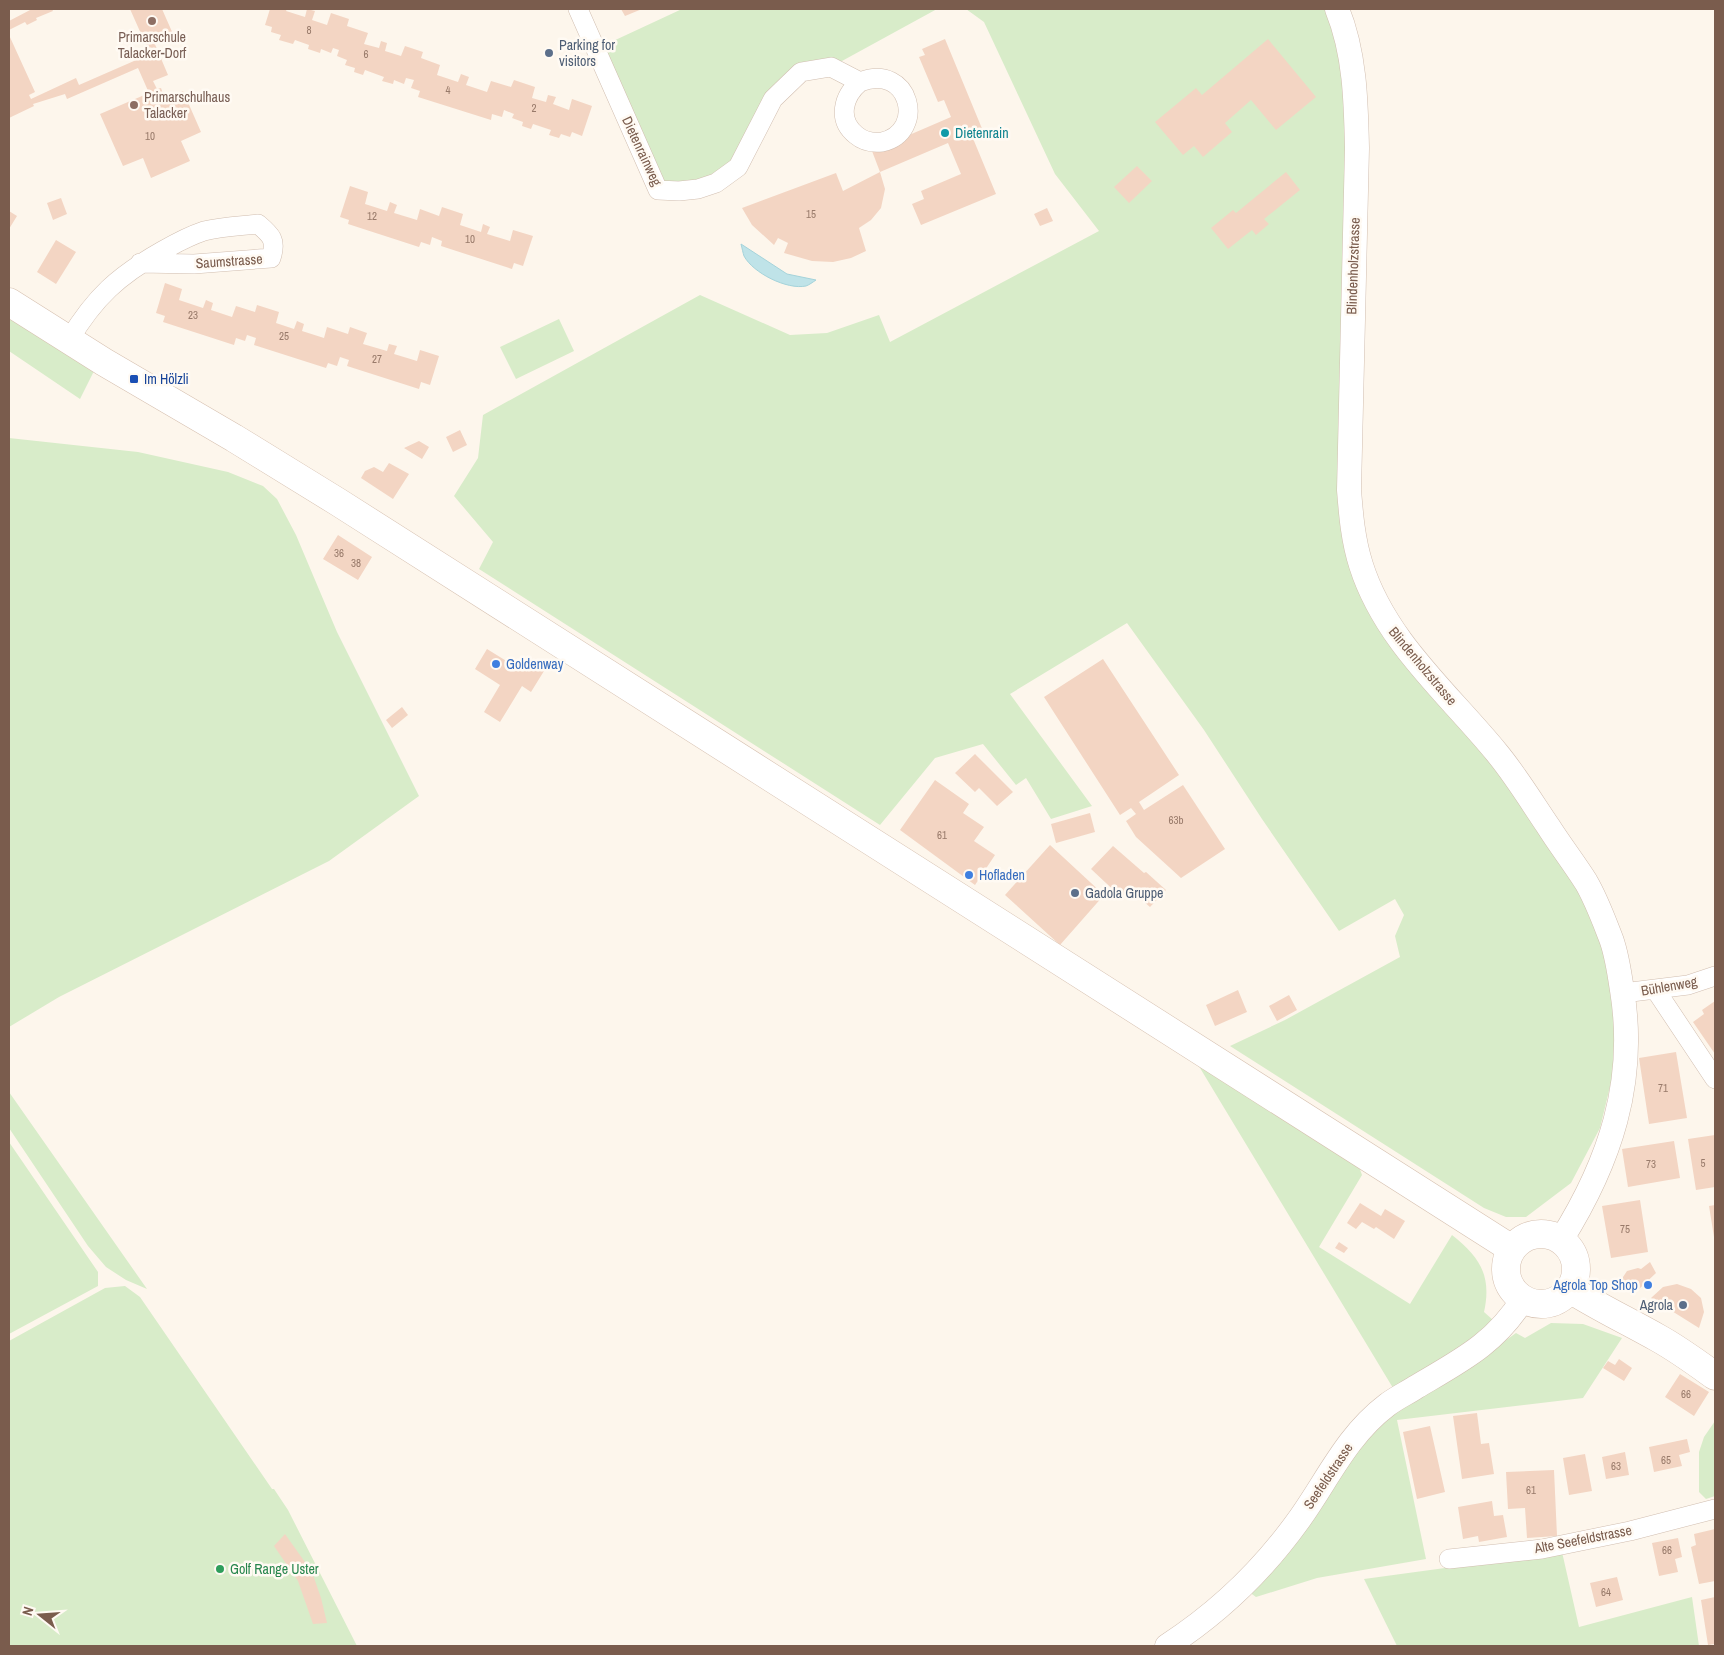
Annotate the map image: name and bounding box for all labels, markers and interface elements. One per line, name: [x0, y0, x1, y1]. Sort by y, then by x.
marker: Primarschule Talacker-Dorf: [146, 15, 158, 27]
house number: 8: [306, 23, 312, 37]
place label: Primarschule Talacker-Dorf: [118, 28, 187, 62]
place label: Parking for visitors: [559, 36, 615, 70]
house number: 6: [363, 47, 369, 61]
marker: Parking for visitors: [543, 47, 555, 59]
house number: 4: [445, 83, 451, 97]
place label: Primarschulhaus Talacker: [144, 88, 230, 122]
marker: Primarschulhaus Talacker: [128, 99, 140, 111]
house number: 2: [531, 101, 537, 115]
street label: Dietenrainweg: [618, 113, 666, 189]
place label: Dietenrain: [955, 124, 1009, 142]
marker: Dietenrain: [939, 127, 951, 139]
house number: 10: [145, 129, 155, 143]
house number: 15: [806, 207, 816, 221]
house number: 12: [367, 209, 377, 223]
street label: Blindenholzstrasse: [1342, 217, 1364, 315]
house number: 10: [465, 232, 475, 246]
street label: Saumstrasse: [195, 250, 263, 272]
house number: 23: [188, 308, 198, 322]
house number: 25: [279, 329, 289, 343]
house number: 27: [372, 352, 382, 366]
place label: Im Hölzli: [144, 370, 189, 388]
marker: Im Hölzli: [128, 373, 140, 385]
house number: 36: [334, 546, 344, 560]
house number: 38: [351, 556, 361, 570]
street label: Blindenholzstrasse: [1385, 623, 1461, 709]
place label: Goldenway: [506, 655, 564, 673]
marker: Goldenway: [490, 658, 502, 670]
house number: 63b: [1168, 813, 1184, 827]
house number: 61: [937, 828, 947, 842]
place label: Hofladen: [979, 866, 1025, 884]
marker: Hofladen: [963, 869, 975, 881]
place label: Gadola Gruppe: [1085, 884, 1164, 902]
marker: Gadola Gruppe: [1069, 887, 1081, 899]
street label: Bühlenweg: [1639, 972, 1699, 1000]
house number: 71: [1658, 1081, 1668, 1095]
house number: 5: [1700, 1156, 1706, 1170]
house number: 73: [1646, 1157, 1656, 1171]
house number: 75: [1620, 1222, 1630, 1236]
place label: Agrola Top Shop: [1552, 1276, 1638, 1294]
marker: Agrola Top Shop: [1642, 1279, 1654, 1291]
place label: Agrola: [1639, 1296, 1674, 1314]
marker: Agrola: [1677, 1299, 1689, 1311]
house number: 66: [1681, 1387, 1691, 1401]
street label: Seefeldstrasse: [1299, 1439, 1357, 1513]
house number: 65: [1661, 1453, 1671, 1467]
house number: 63: [1611, 1459, 1621, 1473]
house number: 61: [1526, 1483, 1536, 1497]
street label: Alte Seefeldstrasse: [1532, 1521, 1633, 1557]
house number: 66: [1662, 1543, 1672, 1557]
place label: Golf Range Uster: [230, 1560, 319, 1578]
marker: Golf Range Uster: [214, 1563, 226, 1575]
house number: 64: [1601, 1585, 1611, 1599]
north arrow: [15, 1590, 65, 1640]
text: N: [18, 1605, 37, 1618]

